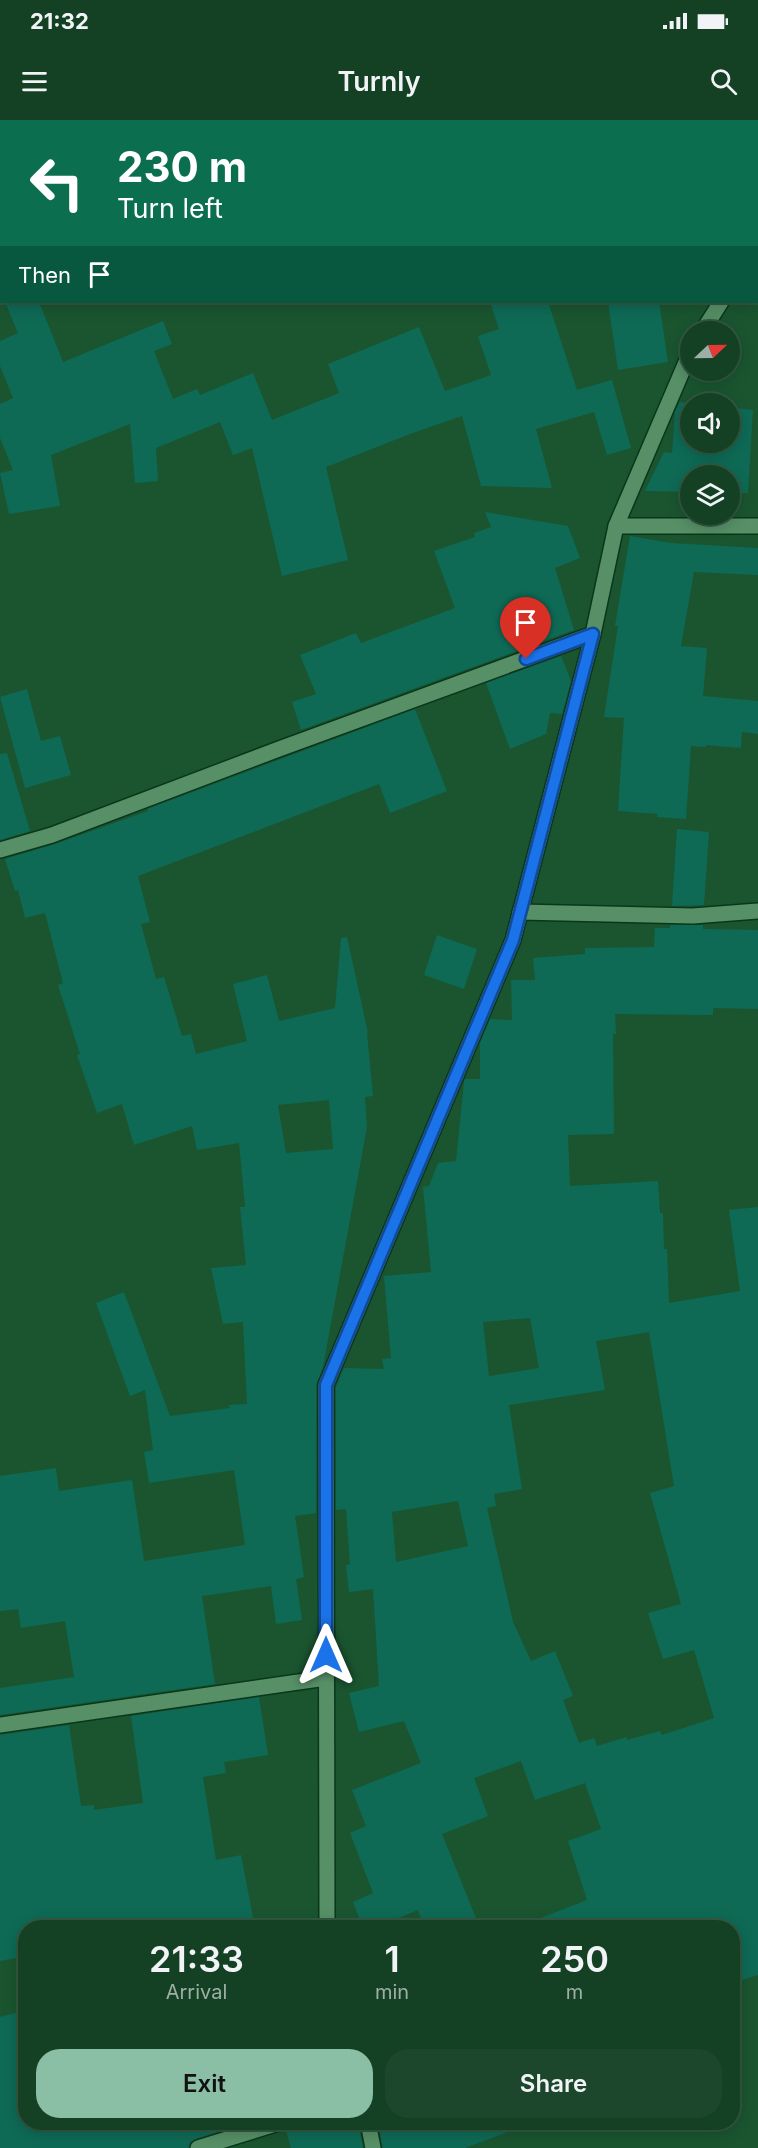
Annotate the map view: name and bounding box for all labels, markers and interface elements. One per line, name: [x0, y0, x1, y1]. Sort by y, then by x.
text: 21:32: [30, 8, 89, 34]
icon: menu: [18, 65, 51, 98]
text: Turnly: [337, 65, 421, 98]
icon: search: [707, 65, 740, 98]
text: 230 m: [117, 141, 247, 192]
icon: left: [18, 144, 96, 222]
text: Turn left: [117, 192, 223, 225]
icon: arrive: [83, 258, 116, 291]
text: Then: [18, 262, 71, 288]
north arrow: [680, 321, 740, 381]
map controls: [680, 321, 740, 525]
button: sound: [680, 393, 740, 453]
button: layers: [680, 465, 740, 525]
pin: [500, 597, 551, 659]
icon: arrive: [509, 606, 542, 639]
position arrow: [294, 1623, 358, 1687]
text: 21:33: [149, 1937, 244, 1981]
text: 1: [384, 1937, 400, 1981]
text: 250: [540, 1937, 609, 1981]
text: Arrival: [166, 1980, 227, 2004]
text: min: [375, 1980, 409, 2004]
text: m: [566, 1980, 583, 2004]
button: Exit: [36, 2049, 373, 2118]
button: Share: [385, 2049, 722, 2118]

